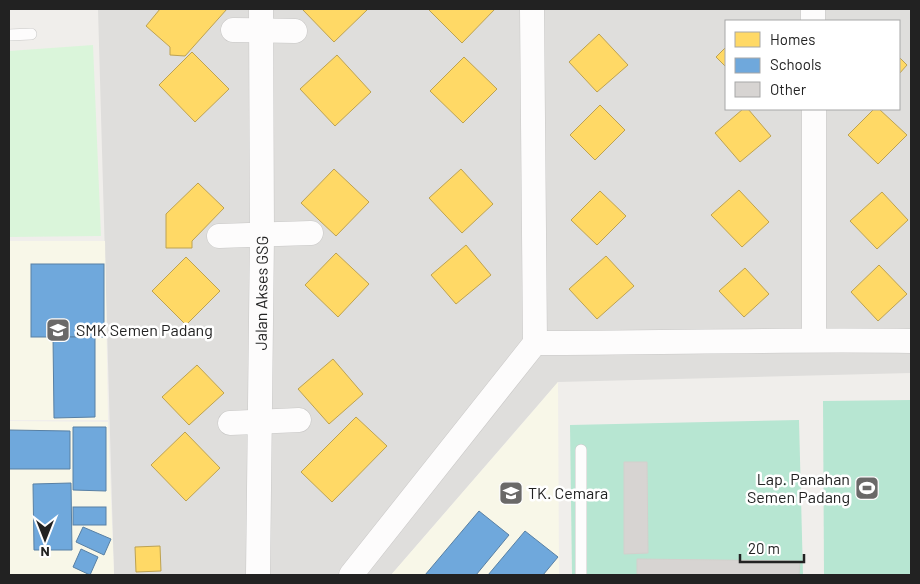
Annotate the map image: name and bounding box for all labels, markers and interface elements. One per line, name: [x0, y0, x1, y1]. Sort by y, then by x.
legend: [725, 20, 900, 110]
text: Homes: [770, 30, 815, 48]
text: Schools: [770, 55, 822, 73]
text: Other: [770, 80, 807, 98]
street label: Jalan Akses GSG: [251, 236, 271, 351]
school or university icon: SMK Semen Padang: [45, 317, 71, 343]
place label: SMK Semen Padang: [76, 320, 213, 339]
place label: Lap. Panahan Semen Padang: [747, 469, 850, 506]
sports icon: Lap. Panahan Semen Padang: [854, 475, 880, 501]
school or university icon: TK. Cemara: [498, 480, 524, 506]
place label: TK. Cemara: [528, 483, 608, 502]
north arrow: [20, 514, 70, 564]
scale bar: [740, 532, 804, 564]
text: 20 m: [748, 539, 780, 557]
text: N: [40, 544, 50, 561]

